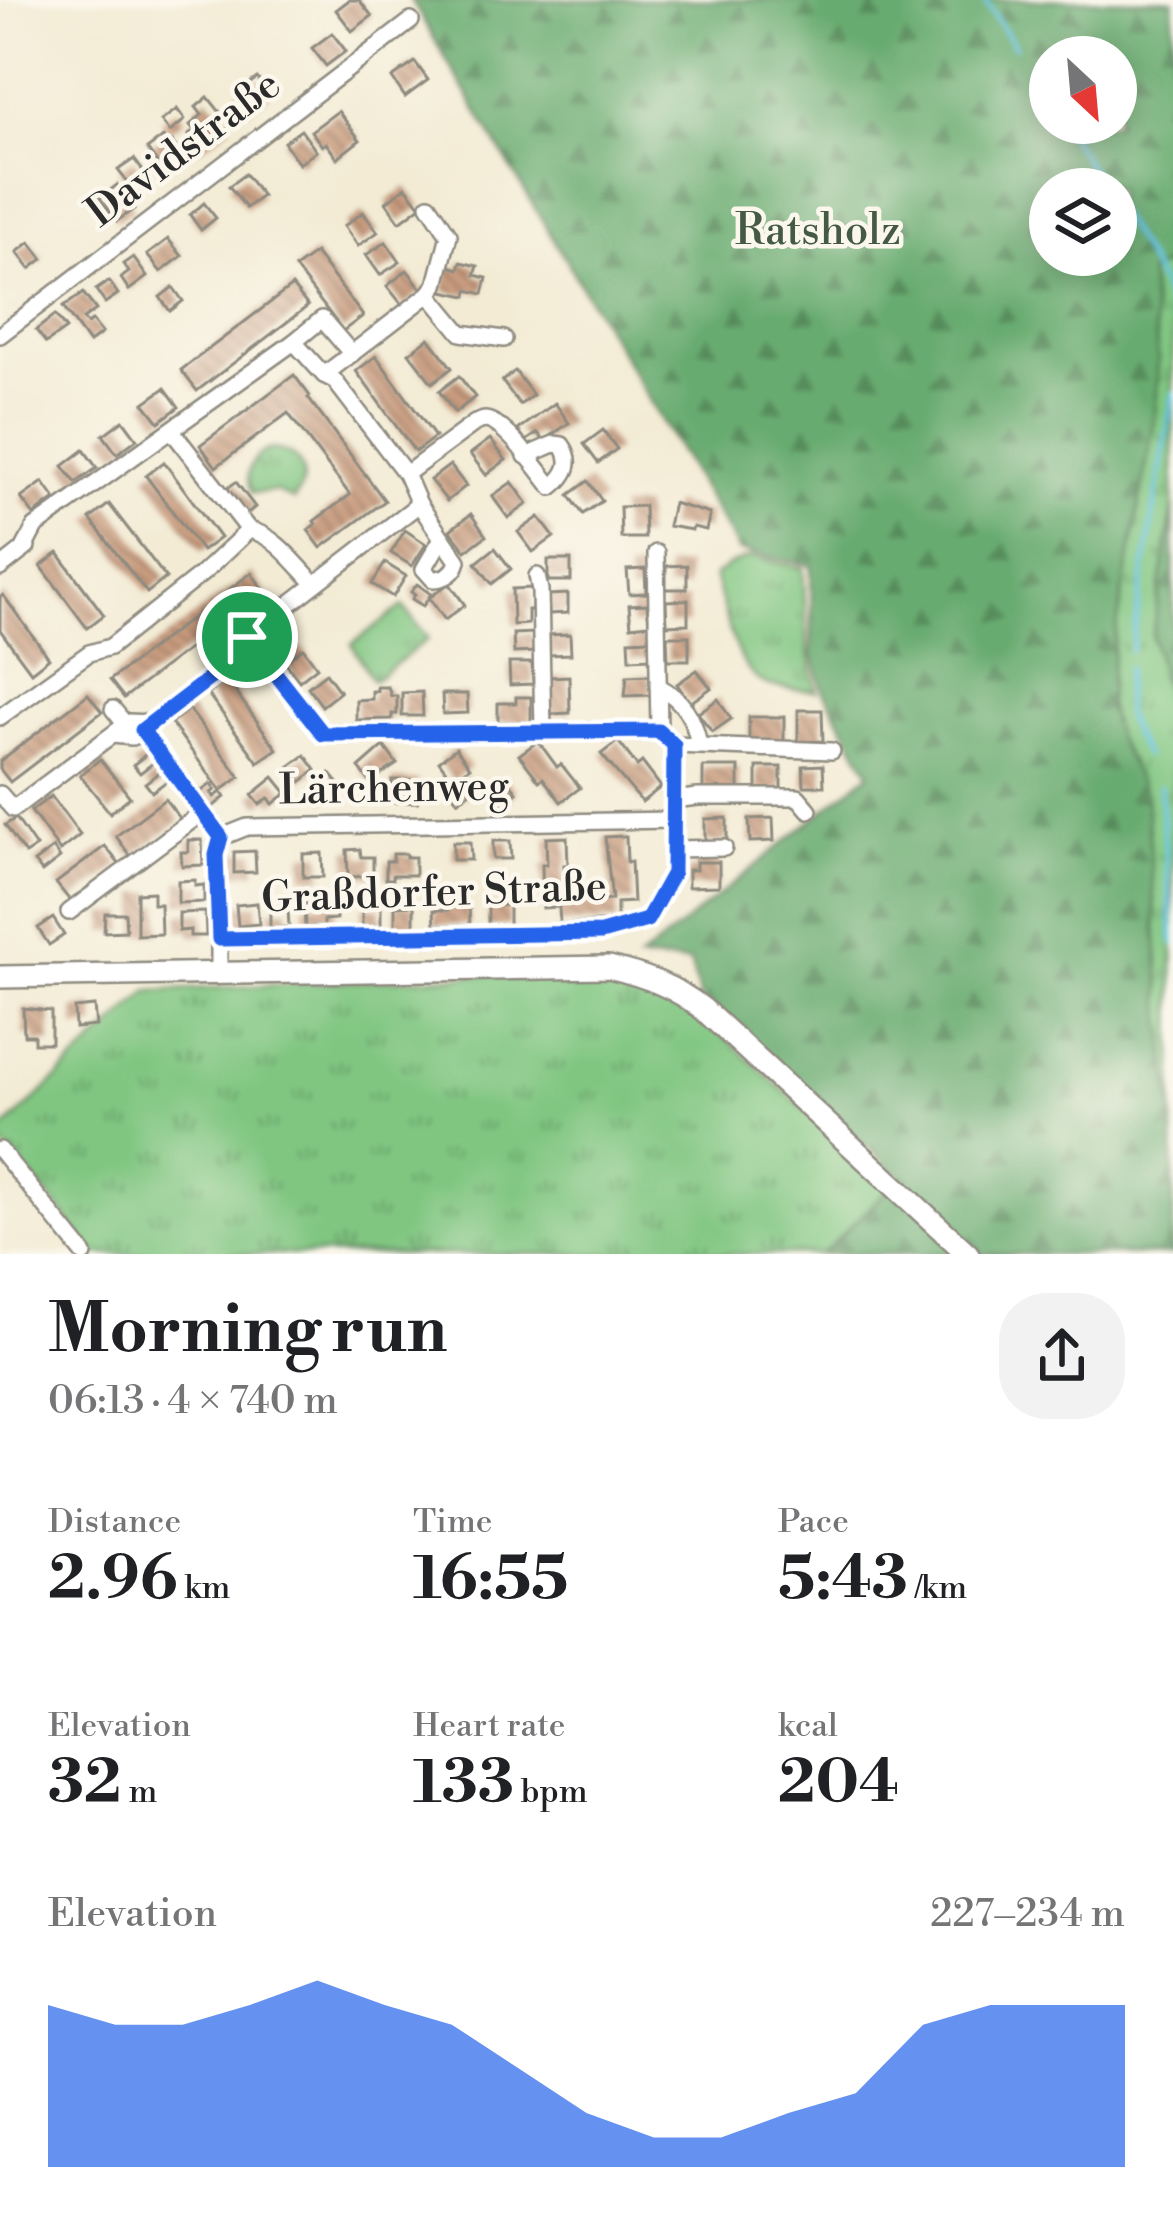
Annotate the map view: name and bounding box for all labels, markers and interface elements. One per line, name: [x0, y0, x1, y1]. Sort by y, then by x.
north arrow: [1029, 36, 1137, 144]
map controls: [1029, 36, 1137, 276]
street label: Davidstraße: [76, 59, 292, 239]
button: layers: [1029, 168, 1137, 276]
park label: Ratsholz: [735, 205, 901, 258]
pin: [196, 586, 298, 688]
icon: arrive: [214, 604, 280, 670]
street label: Lärchenweg: [278, 760, 510, 819]
street label: Graßdorfer Straße: [260, 860, 608, 926]
text: Morning run: [48, 1290, 447, 1373]
button: share: [999, 1293, 1125, 1419]
text: 06:13 · 4 × 740 m: [48, 1377, 338, 1426]
text: Distance: [48, 1502, 181, 1543]
text: Time: [413, 1502, 492, 1543]
text: Pace: [778, 1502, 849, 1543]
text: 2.96: [48, 1543, 178, 1618]
text: 16:55: [413, 1543, 568, 1618]
text: 5:43: [778, 1543, 908, 1618]
text: km: [178, 1568, 230, 1609]
text: /km: [908, 1568, 967, 1609]
text: Elevation: [48, 1706, 191, 1747]
text: Heart rate: [413, 1706, 565, 1747]
text: kcal: [778, 1706, 838, 1747]
text: 32: [48, 1747, 122, 1822]
text: 133: [413, 1747, 514, 1822]
text: 204: [778, 1747, 899, 1822]
text: m: [122, 1772, 157, 1813]
text: bpm: [514, 1772, 588, 1813]
text: Elevation: [48, 1890, 217, 1939]
text: 227–234 m: [930, 1890, 1125, 1939]

